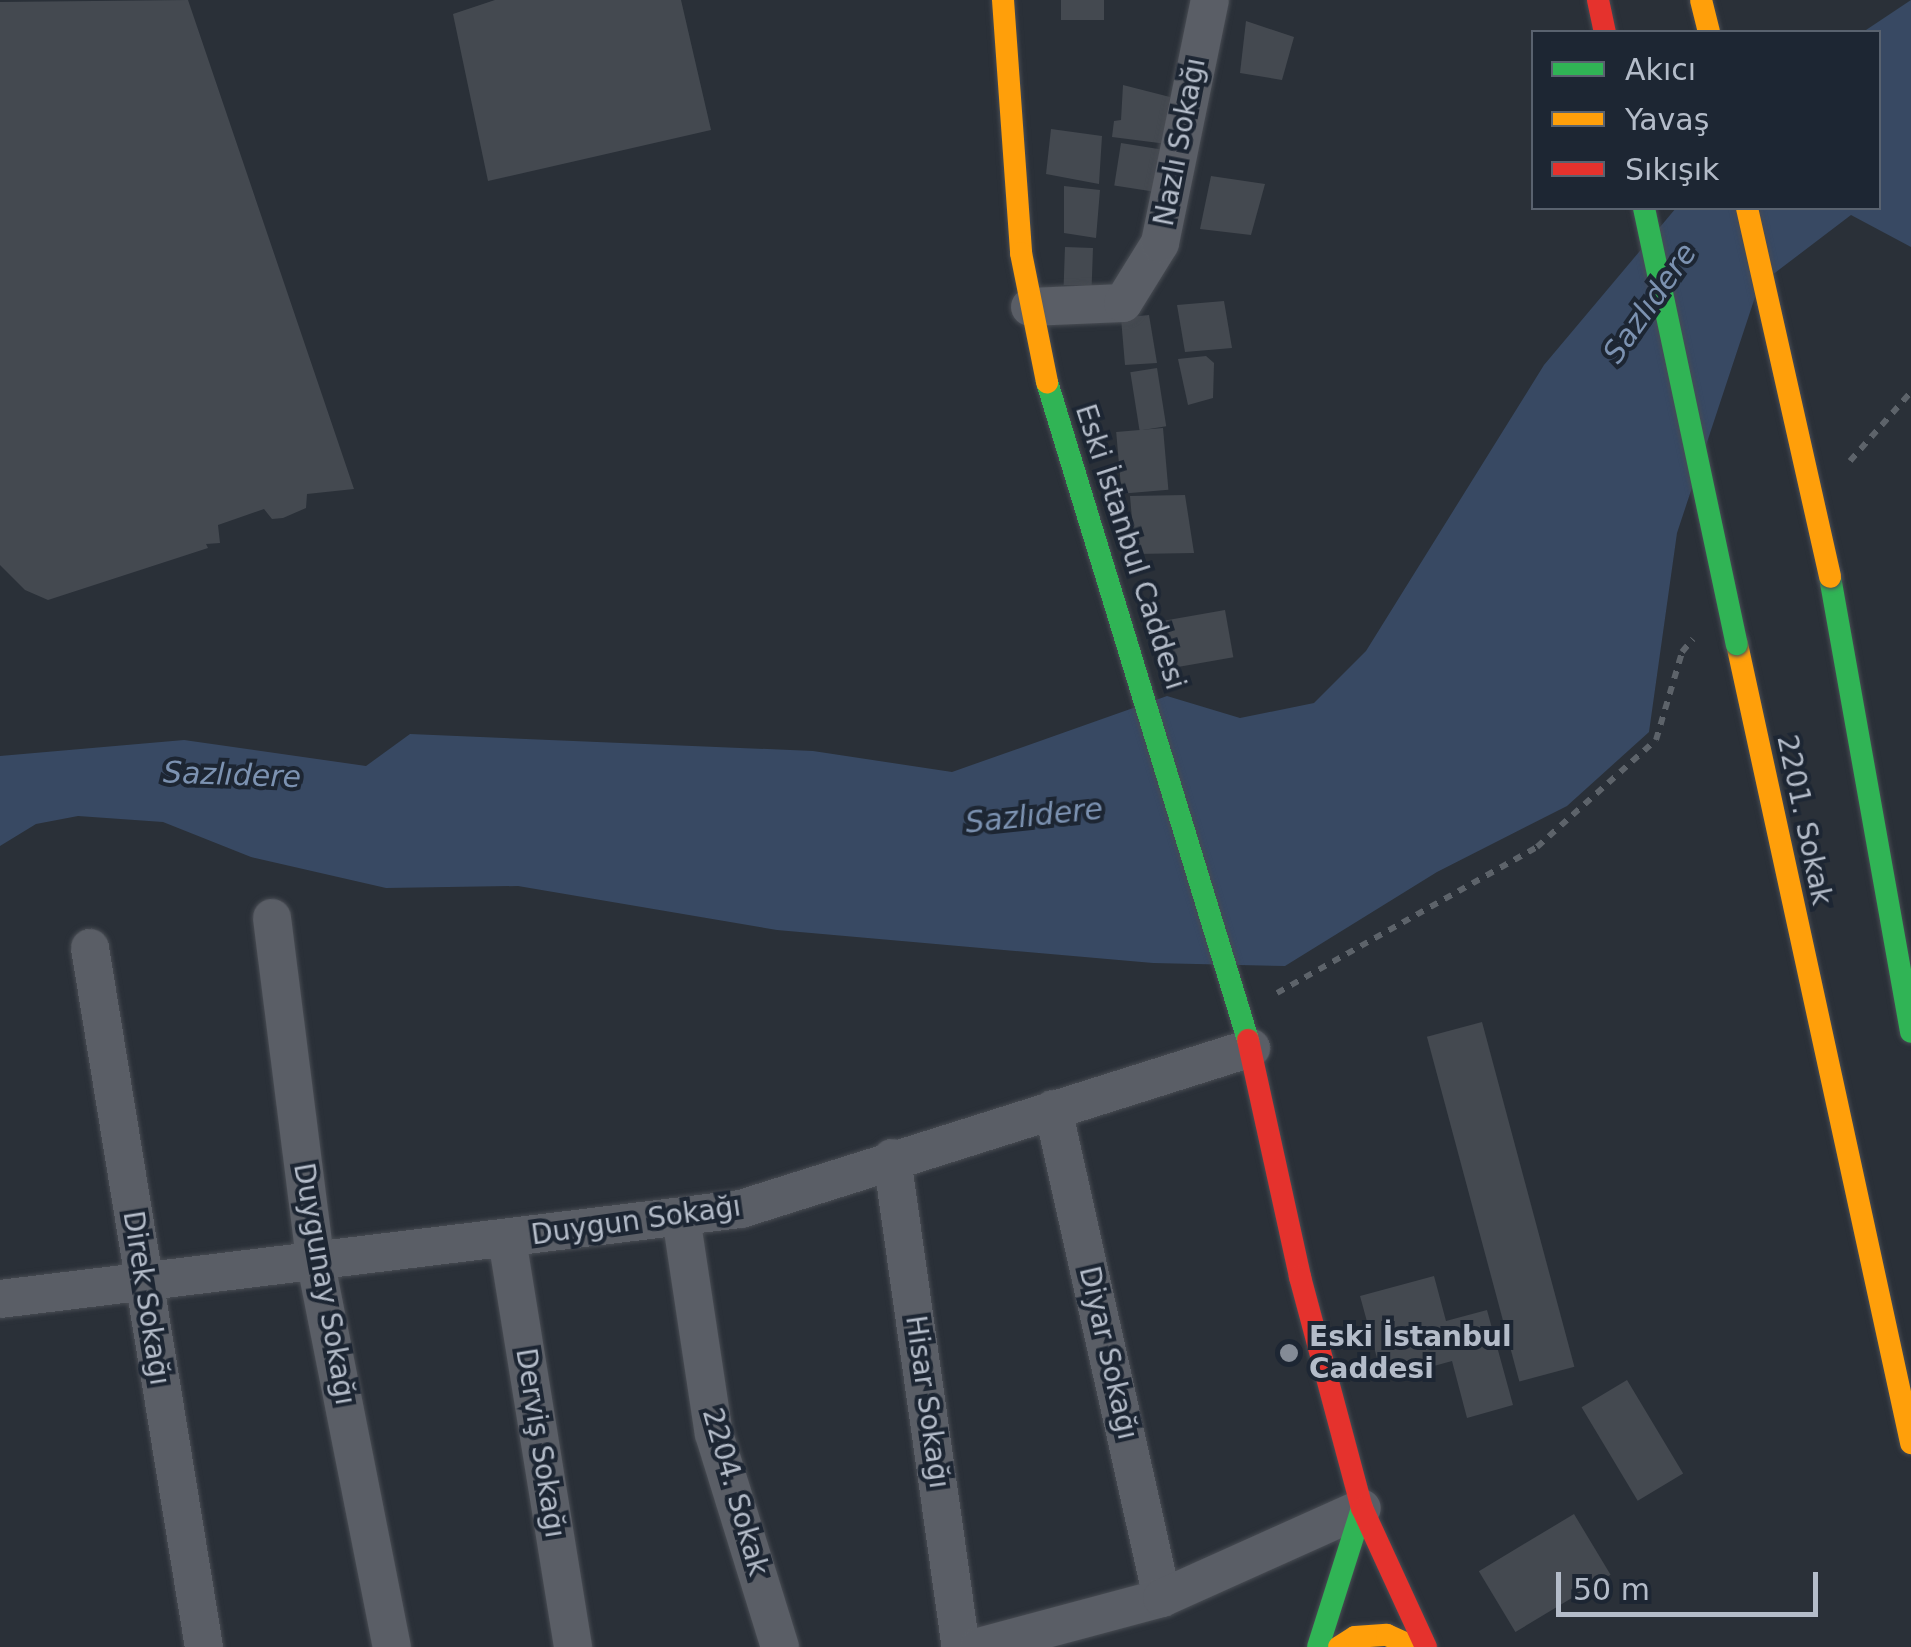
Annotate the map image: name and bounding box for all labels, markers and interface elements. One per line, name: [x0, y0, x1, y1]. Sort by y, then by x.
legend: [1531, 30, 1881, 210]
text: Akıcı: [1625, 52, 1696, 87]
street label: Nazlı Sokağı: [1147, 55, 1213, 229]
text: Yavaş: [1625, 102, 1709, 137]
text: Sıkışık: [1625, 152, 1719, 187]
water label: Sazlıdere: [1596, 236, 1704, 370]
street label: Eski İstanbul Caddesi: [1068, 400, 1192, 694]
street label: 2201. Sokak: [1770, 732, 1838, 908]
water label: Sazlıdere: [162, 755, 302, 795]
water label: Sazlıdere: [963, 791, 1105, 841]
street label: Duygunay Sokağı: [286, 1160, 362, 1408]
street label: Duygun Sokağı: [529, 1190, 743, 1252]
street label: Direk Sokağı: [116, 1208, 176, 1388]
street label: Diyar Sokağı: [1072, 1263, 1144, 1443]
street label: Hisar Sokağı: [898, 1313, 956, 1491]
place label: Eski İstanbul Caddesi: [1309, 1320, 1512, 1386]
marker: Eski İstanbul Caddesi: [1278, 1342, 1300, 1364]
street label: Derviş Sokağı: [508, 1346, 572, 1540]
street label: 2204. Sokak: [695, 1404, 775, 1580]
scale bar: [1561, 1552, 1824, 1614]
text: 50 m: [1573, 1572, 1650, 1607]

